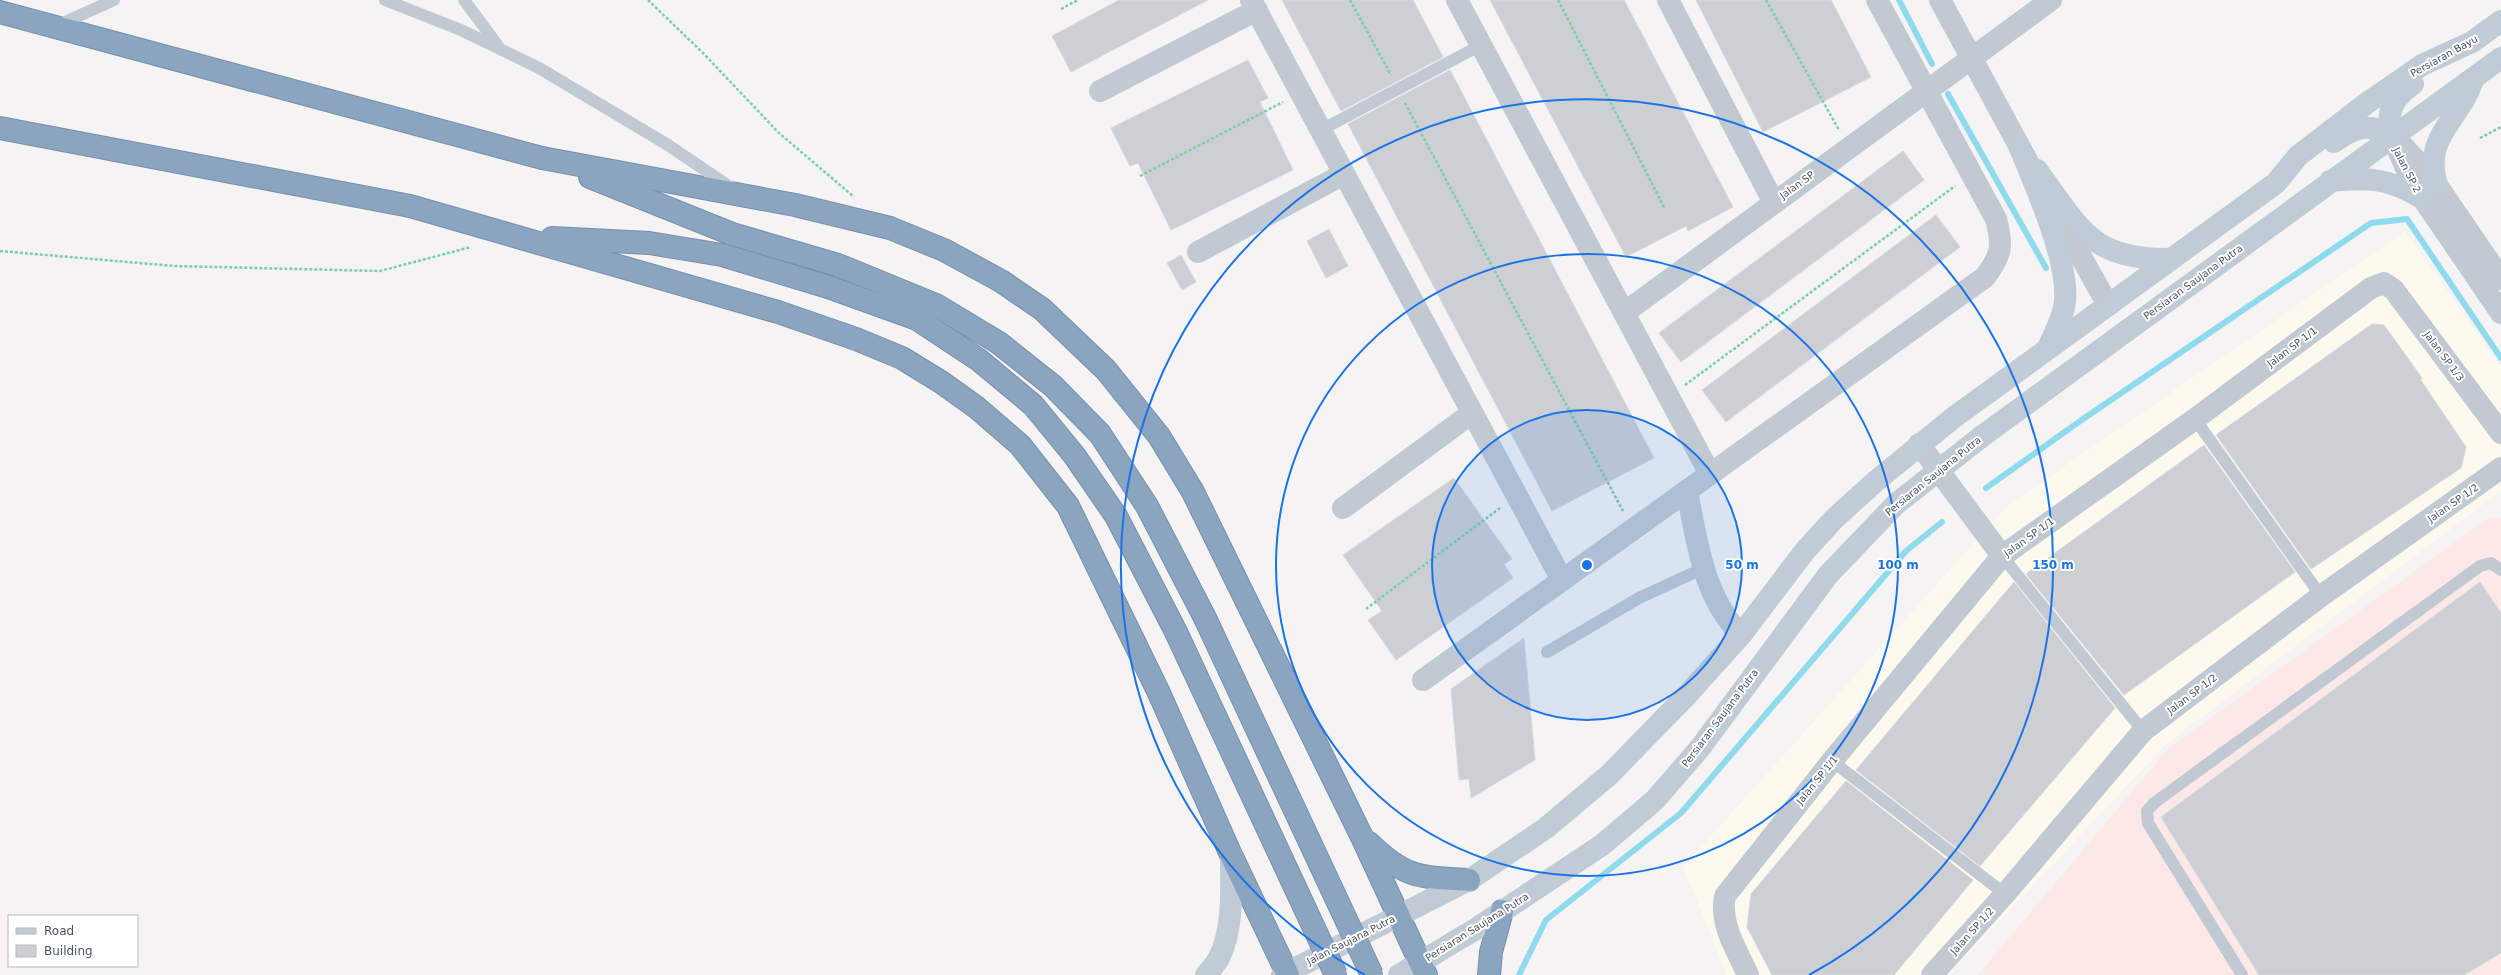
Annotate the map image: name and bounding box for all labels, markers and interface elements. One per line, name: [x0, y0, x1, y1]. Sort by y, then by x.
street label: Persiaran Bayu: [2409, 33, 2479, 79]
street label: Jalan SP 2: [2390, 145, 2423, 195]
street label: Jalan SP: [1777, 169, 1816, 202]
street label: Persiaran Saujana Putra: [2141, 242, 2245, 322]
street label: Jalan SP 1/1: [2264, 325, 2319, 370]
street label: Jalan SP 1/3: [2421, 328, 2466, 383]
street label: Persiaran Saujana Putra: [1883, 434, 1983, 518]
street label: Jalan SP 1/2: [2425, 482, 2480, 525]
street label: Jalan SP 1/1: [2001, 515, 2056, 559]
centre of rings: [1580, 558, 1594, 572]
text: 50 m: [1725, 558, 1759, 572]
text: 100 m: [1877, 558, 1919, 572]
text: 150 m: [2032, 558, 2074, 572]
street label: Persiaran Saujana Putra: [1680, 667, 1760, 769]
street label: Jalan SP 1/2: [2164, 672, 2219, 717]
street label: Jalan SP 1/1: [1793, 754, 1840, 807]
street label: Persiaran Saujana Putra: [1423, 891, 1531, 963]
street label: Jalan SP 1/2: [1947, 905, 1996, 957]
street label: Jalan Saujana Putra: [1304, 913, 1397, 967]
legend: [8, 915, 138, 967]
text: Road: [44, 924, 74, 938]
text: Building: [44, 944, 93, 958]

